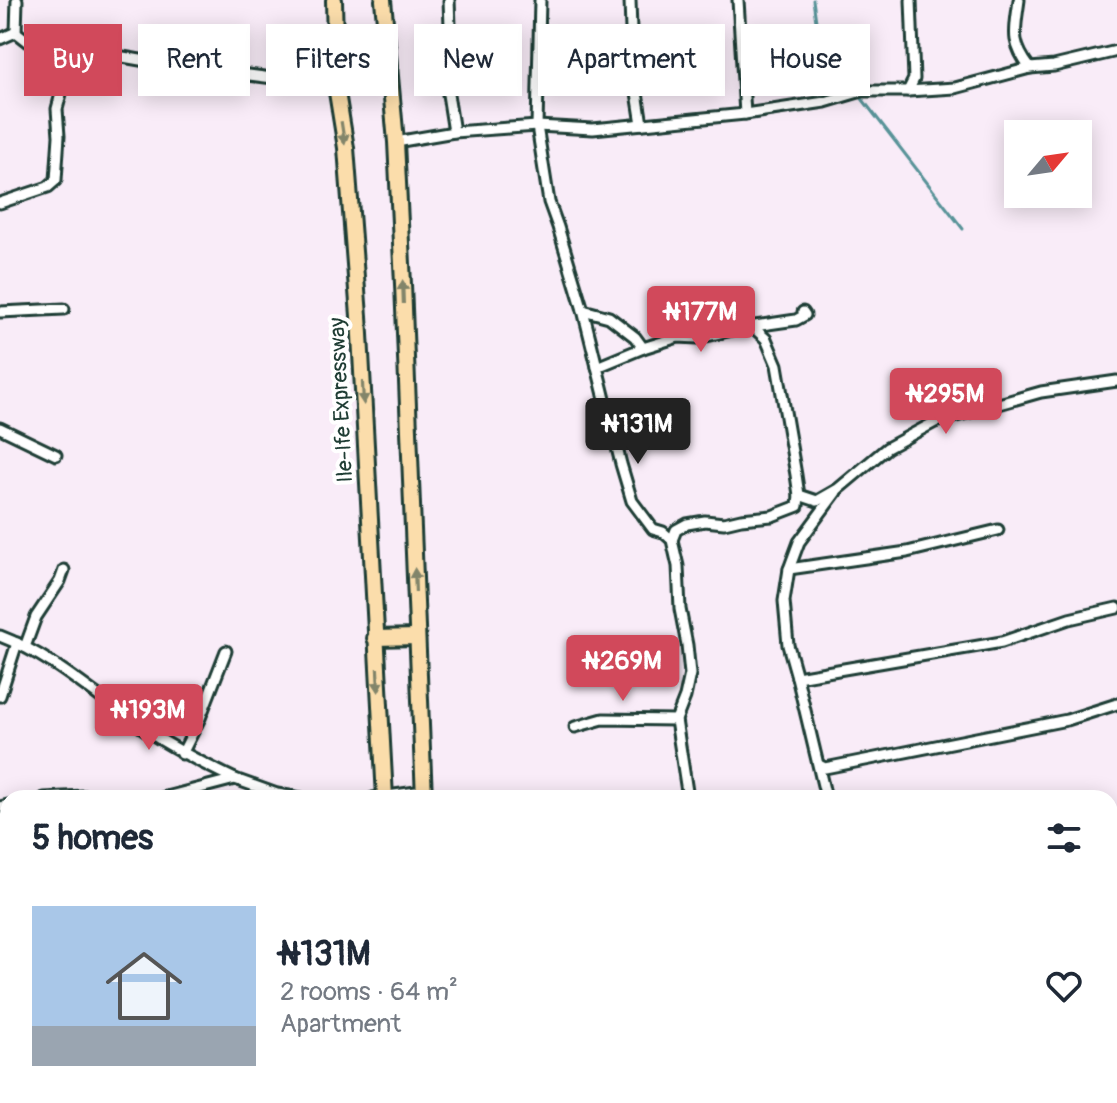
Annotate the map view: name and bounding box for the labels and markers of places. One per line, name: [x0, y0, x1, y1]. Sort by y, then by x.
pin: ₦177M: [645, 286, 757, 354]
pin: ₦295M: [890, 368, 1002, 436]
pin: ₦131M: [582, 398, 694, 466]
pin: ₦269M: [567, 635, 679, 703]
pin: ₦193M: [93, 684, 205, 752]

